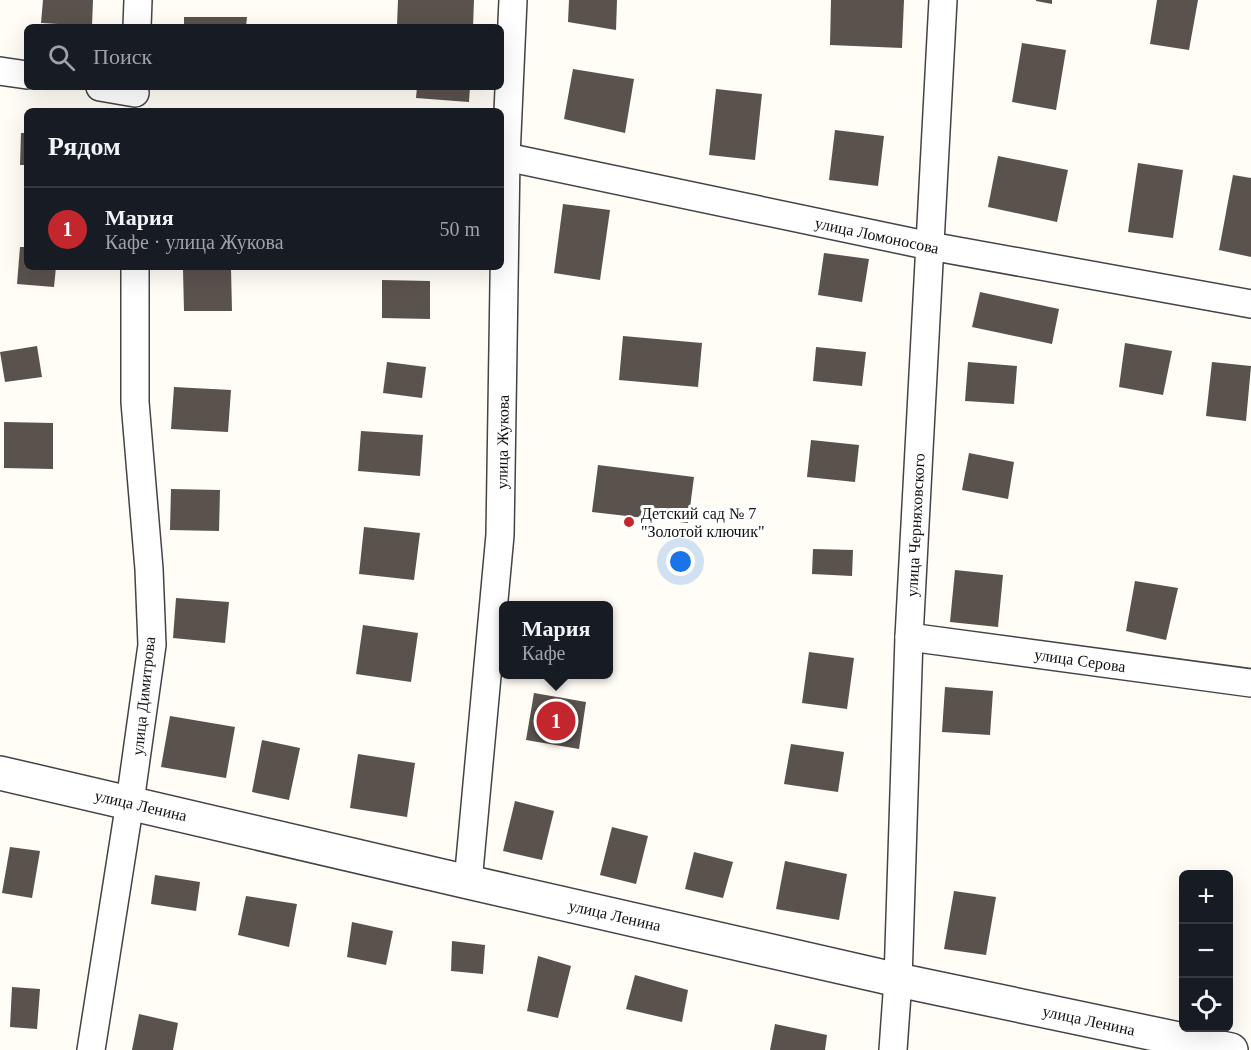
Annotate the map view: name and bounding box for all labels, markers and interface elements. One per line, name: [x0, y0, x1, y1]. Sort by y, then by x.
search box: [24, 24, 504, 90]
icon: search: [45, 41, 78, 74]
text: Поиск: [93, 44, 152, 69]
text: Рядом: [48, 132, 121, 161]
text: Мария: [105, 205, 174, 230]
street label: улица Ломоносова: [813, 214, 940, 258]
text: 1: [63, 218, 73, 240]
text: 50 m: [439, 218, 480, 240]
text: Кафе · улица Жукова: [105, 231, 284, 253]
street label: улица Жукова: [493, 395, 513, 489]
street label: улица Черняховского: [903, 453, 929, 597]
place label: Детский сад № 7 "Золотой ключик": [641, 505, 764, 540]
marker: Детский сад № 7 "Золотой ключик": [622, 515, 636, 529]
your location: [666, 547, 695, 576]
popup: [499, 601, 613, 679]
text: Мария: [522, 616, 590, 641]
street label: улица Димитрова: [129, 636, 159, 756]
text: Кафе: [522, 642, 566, 664]
street label: улица Серова: [1033, 646, 1127, 676]
pin: 1: [536, 698, 576, 744]
street label: улица Ленина: [93, 787, 189, 825]
map controls: [1179, 870, 1233, 1032]
button: +: [1179, 870, 1233, 924]
street label: улица Ленина: [567, 897, 663, 935]
button: −: [1179, 924, 1233, 978]
button: locate: [1179, 978, 1233, 1032]
street label: улица Ленина: [1041, 1002, 1137, 1040]

